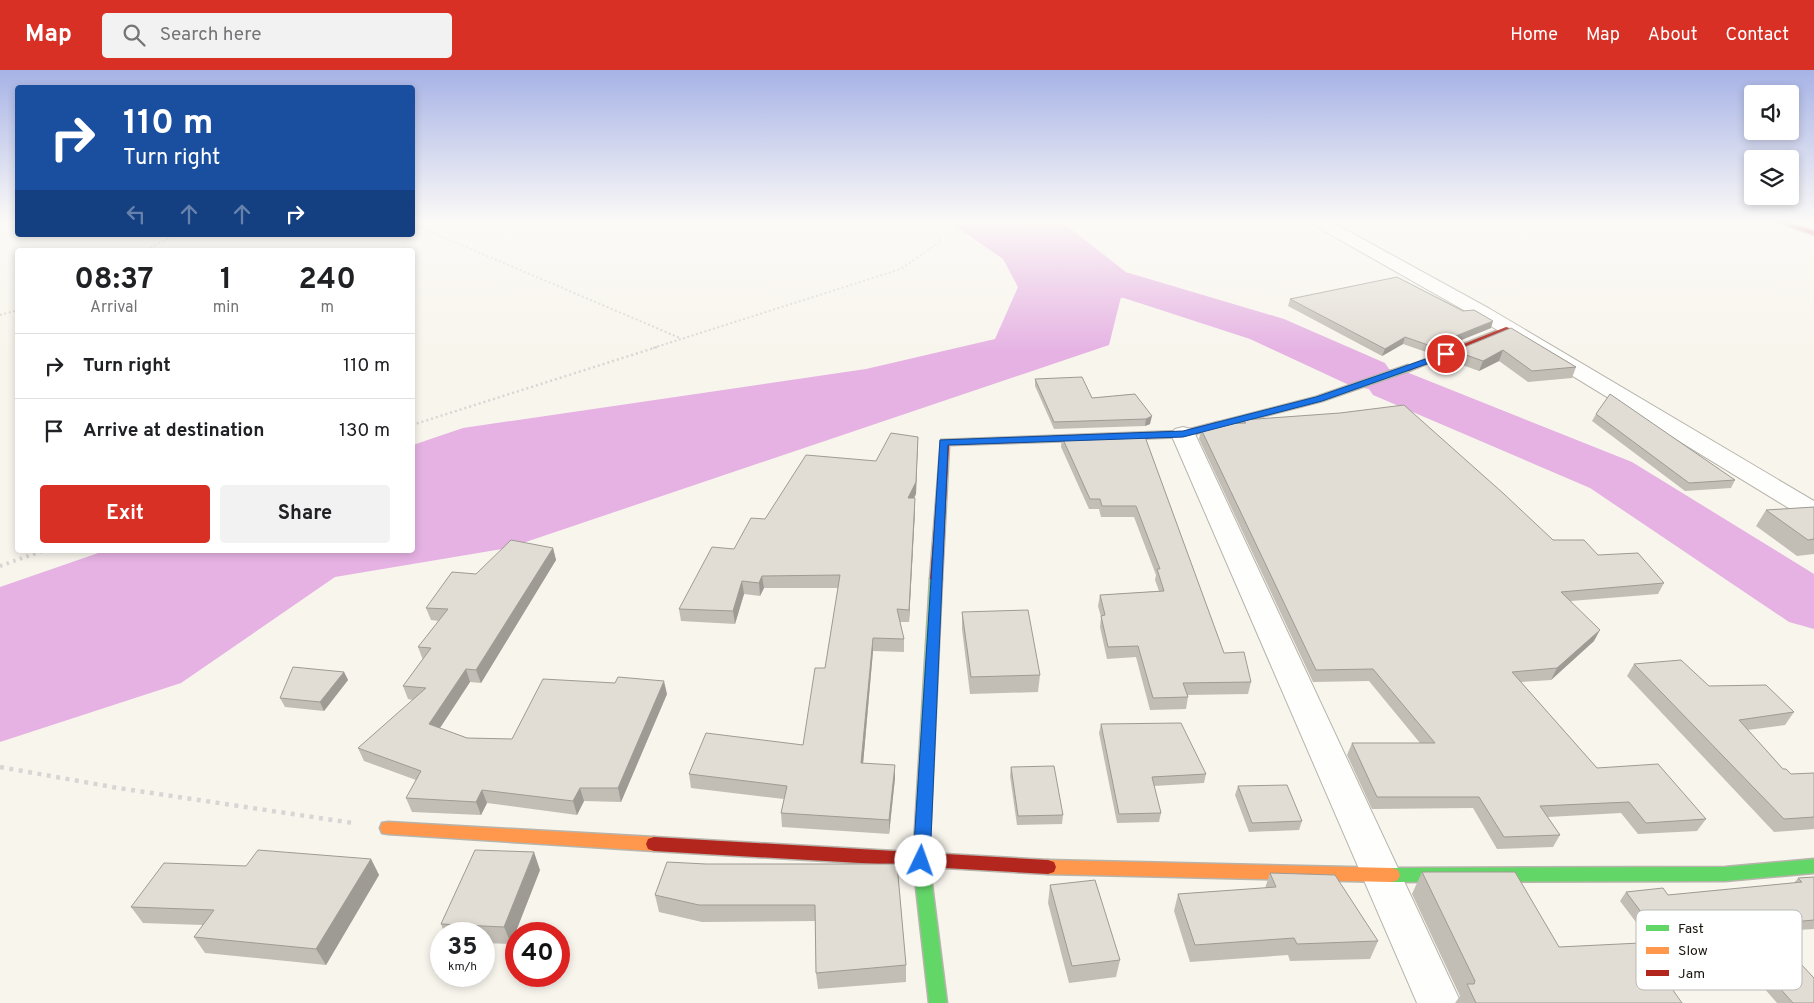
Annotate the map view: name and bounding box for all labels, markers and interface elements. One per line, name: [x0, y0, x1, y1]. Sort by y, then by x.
search box: [102, 13, 452, 58]
text: Map: [25, 20, 72, 50]
icon: search: [120, 21, 148, 49]
text: Search here: [160, 23, 261, 47]
text: Home: [1510, 24, 1558, 47]
text: Map: [1586, 24, 1620, 47]
text: About: [1648, 24, 1697, 47]
text: Contact: [1725, 24, 1789, 47]
map controls: [1744, 85, 1799, 205]
button: sound: [1744, 85, 1799, 140]
text: 110 m: [123, 102, 213, 146]
icon: right: [40, 105, 105, 170]
text: Turn right: [123, 145, 220, 172]
button: layers: [1744, 150, 1799, 205]
icon: left: [122, 200, 150, 228]
icon: ahead: [175, 200, 203, 228]
icon: ahead: [228, 200, 256, 228]
icon: right: [281, 200, 309, 228]
text: 08:37: [74, 262, 154, 299]
text: 1: [220, 262, 232, 299]
text: 240: [299, 262, 356, 299]
text: Arrival: [90, 298, 138, 318]
text: min: [213, 298, 239, 318]
text: m: [320, 298, 334, 318]
pin: [1425, 333, 1467, 375]
icon: arrive: [1432, 340, 1460, 368]
icon: right: [40, 352, 68, 380]
text: Turn right: [83, 354, 171, 378]
text: 110 m: [343, 354, 390, 378]
icon: arrive: [40, 417, 68, 445]
text: Arrive at destination: [83, 419, 264, 443]
text: 130 m: [339, 419, 390, 443]
button: Exit: [40, 485, 210, 543]
button: Share: [220, 485, 390, 543]
position arrow: [894, 834, 946, 886]
legend: [1636, 910, 1802, 990]
text: Fast: [1678, 921, 1704, 938]
speed limit sign: 40: [505, 922, 570, 987]
text: 35: [447, 932, 478, 964]
text: Slow: [1678, 943, 1708, 960]
text: km/h: [448, 959, 477, 975]
text: Jam: [1678, 966, 1705, 983]

